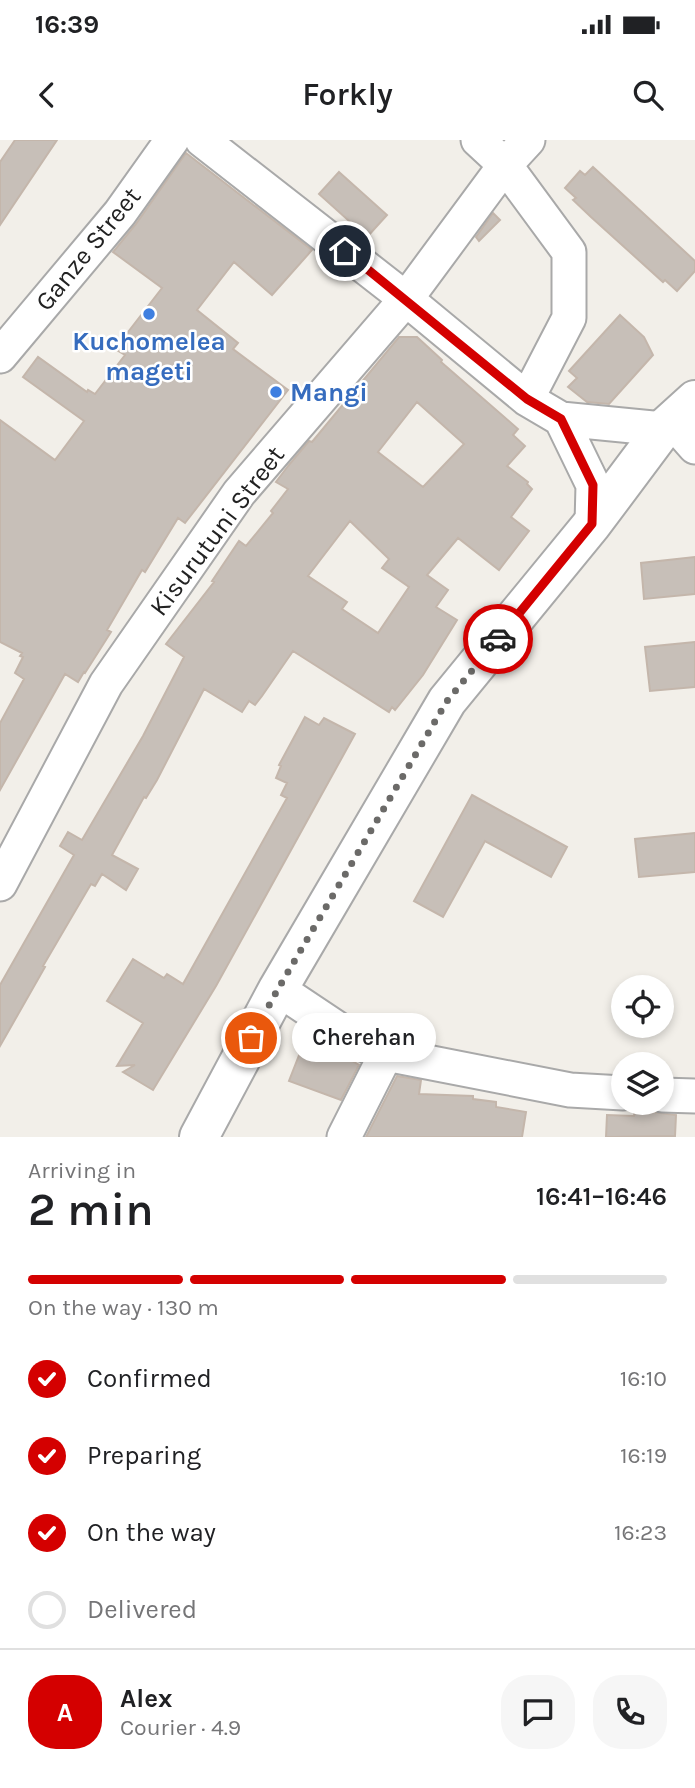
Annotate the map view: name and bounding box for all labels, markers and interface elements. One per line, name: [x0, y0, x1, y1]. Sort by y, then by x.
text: 16:39: [35, 9, 99, 40]
icon: back: [28, 76, 66, 114]
text: Forkly: [302, 76, 393, 113]
icon: search: [629, 76, 667, 114]
street label: Ganze Street: [29, 181, 147, 317]
pin: [315, 221, 375, 281]
icon: home: [326, 232, 364, 270]
marker: Kuchomelea mageti: [141, 306, 157, 322]
place label: Kuchomelea mageti: [72, 326, 226, 387]
place label: Mangi: [290, 377, 368, 408]
marker: Mangi: [268, 384, 284, 400]
street label: Kisurutuni Street: [143, 440, 291, 622]
courier: [463, 604, 533, 674]
icon: car: [479, 620, 517, 658]
map controls: [611, 975, 674, 1115]
button: locate: [611, 975, 674, 1038]
pin: [221, 1008, 281, 1068]
callout: Cherehan: [293, 1014, 436, 1062]
icon: bag: [232, 1019, 270, 1057]
text: Cherehan: [312, 1024, 416, 1051]
button: layers: [611, 1052, 674, 1115]
text: Arriving in: [28, 1157, 136, 1184]
text: 16:41–16:46: [536, 1181, 667, 1212]
text: 2 min: [28, 1183, 154, 1237]
text: On the way · 130 m: [28, 1294, 219, 1321]
icon: check: [28, 1360, 66, 1398]
text: Confirmed: [87, 1363, 212, 1394]
text: 16:10: [620, 1365, 667, 1392]
icon: check: [28, 1437, 66, 1475]
text: Preparing: [87, 1440, 201, 1471]
text: 16:19: [620, 1442, 667, 1469]
icon: check: [28, 1514, 66, 1552]
text: On the way: [87, 1517, 216, 1548]
text: 16:23: [614, 1519, 667, 1546]
text: Delivered: [87, 1594, 197, 1625]
button: chat: [501, 1675, 575, 1749]
button: phone: [593, 1675, 667, 1749]
text: Alex: [120, 1683, 172, 1714]
text: A: [57, 1697, 73, 1728]
text: Courier · 4.9: [120, 1714, 241, 1741]

